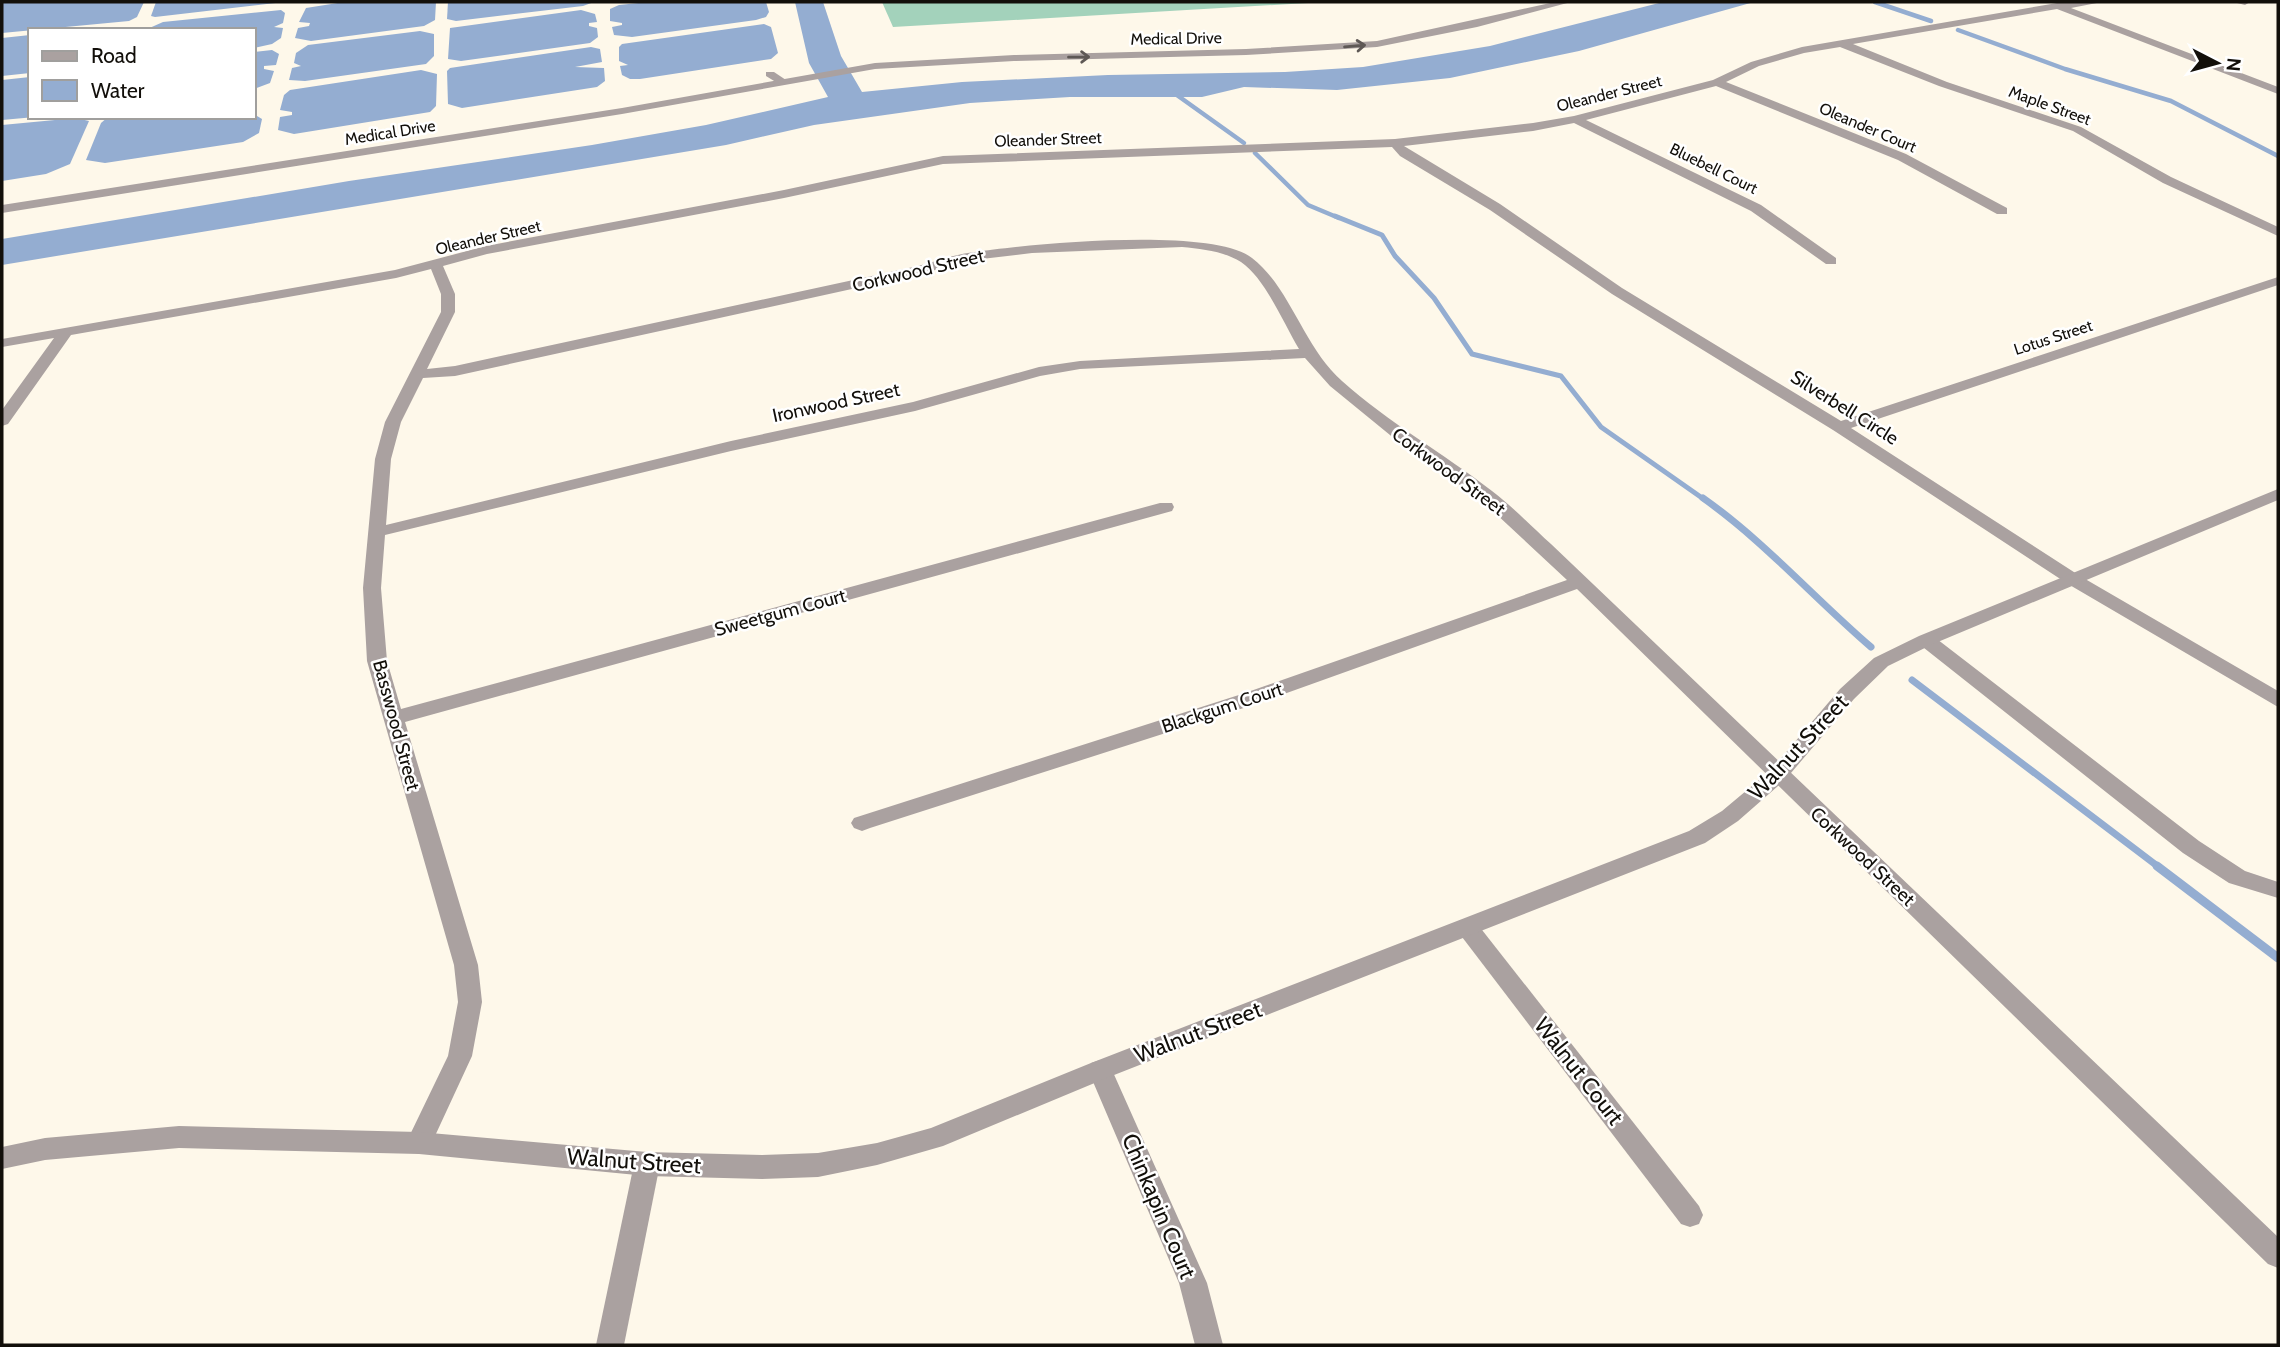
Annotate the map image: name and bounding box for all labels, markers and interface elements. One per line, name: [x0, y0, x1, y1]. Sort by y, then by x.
legend: [28, 28, 256, 119]
street label: Medical Drive: [1130, 28, 1222, 49]
north arrow: [2182, 28, 2252, 98]
one-way arrow: [1343, 39, 1366, 52]
text: Road: [91, 43, 137, 68]
one-way arrow: [1067, 50, 1090, 63]
text: N: [2221, 57, 2246, 73]
street label: Oleander Street: [1555, 71, 1664, 116]
text: Water: [91, 78, 145, 103]
street label: Maple Street: [2006, 82, 2094, 129]
street label: Oleander Court: [1816, 98, 1920, 157]
street label: Medical Drive: [343, 116, 437, 149]
street label: Oleander Street: [994, 128, 1103, 151]
street label: Bluebell Court: [1667, 139, 1761, 198]
street label: Oleander Street: [434, 216, 543, 259]
street label: Corkwood Street: [850, 244, 987, 297]
street label: Lotus Street: [2011, 316, 2095, 359]
street label: Silverbell Circle: [1787, 365, 1903, 450]
street label: Ironwood Street: [770, 378, 902, 427]
street label: Corkwood Street: [1387, 423, 1510, 521]
street label: Sweetgum Court: [712, 584, 849, 641]
street label: Basswood Street: [368, 657, 425, 794]
street label: Blackgum Court: [1159, 677, 1286, 738]
street label: Walnut Street: [1742, 688, 1854, 806]
street label: Corkwood Street: [1806, 802, 1920, 911]
street label: Walnut Street: [1130, 995, 1266, 1069]
street label: Walnut Court: [1528, 1012, 1630, 1131]
street label: Chinkapin Court: [1116, 1129, 1202, 1283]
street label: Walnut Street: [566, 1142, 702, 1180]

